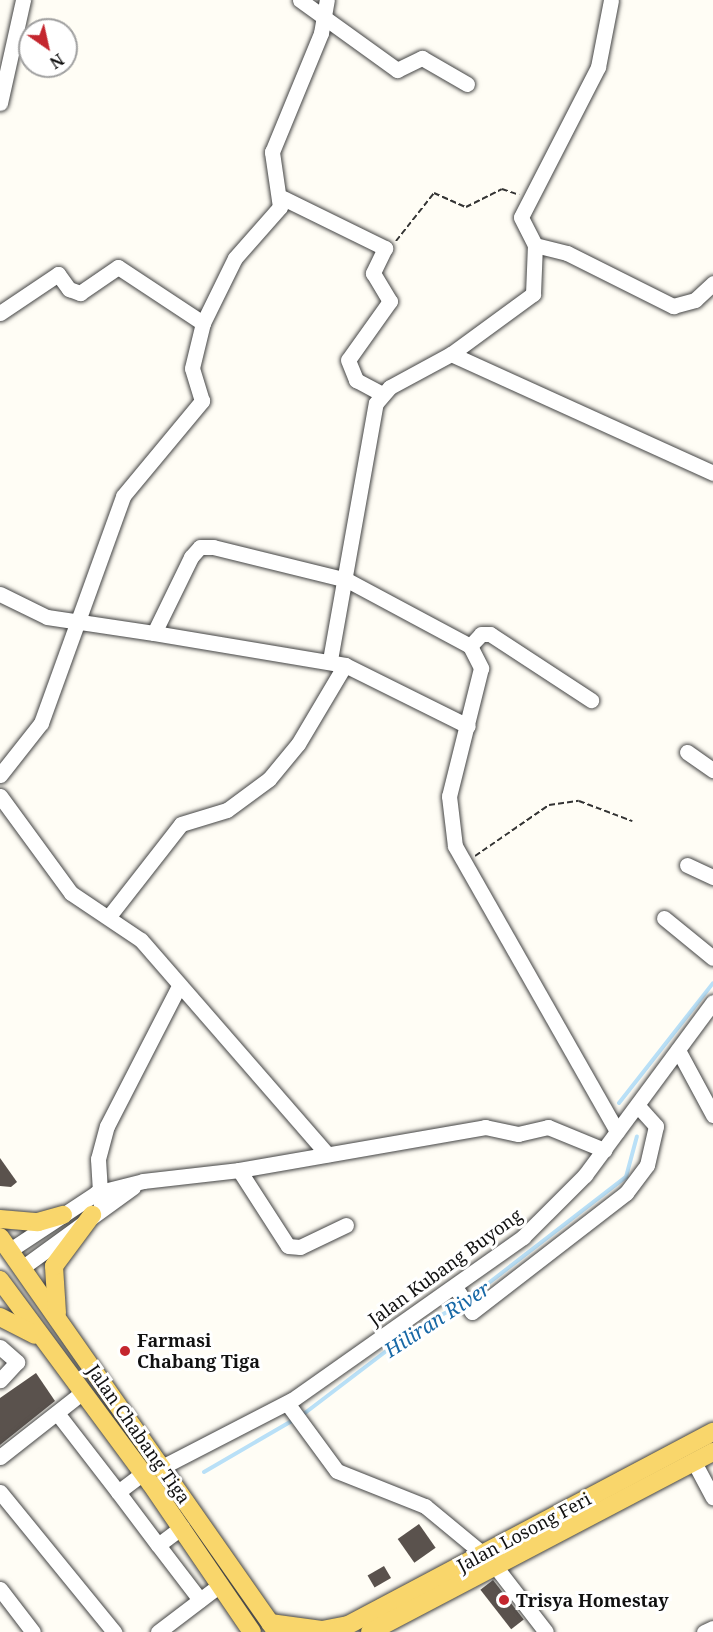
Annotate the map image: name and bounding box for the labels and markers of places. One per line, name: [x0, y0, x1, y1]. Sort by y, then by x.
place label: Farmasi Chabang Tiga: [137, 1330, 260, 1372]
marker: Farmasi Chabang Tiga: [118, 1344, 132, 1358]
place label: Trisya Homestay: [516, 1589, 669, 1611]
marker: Trisya Homestay: [497, 1593, 511, 1607]

